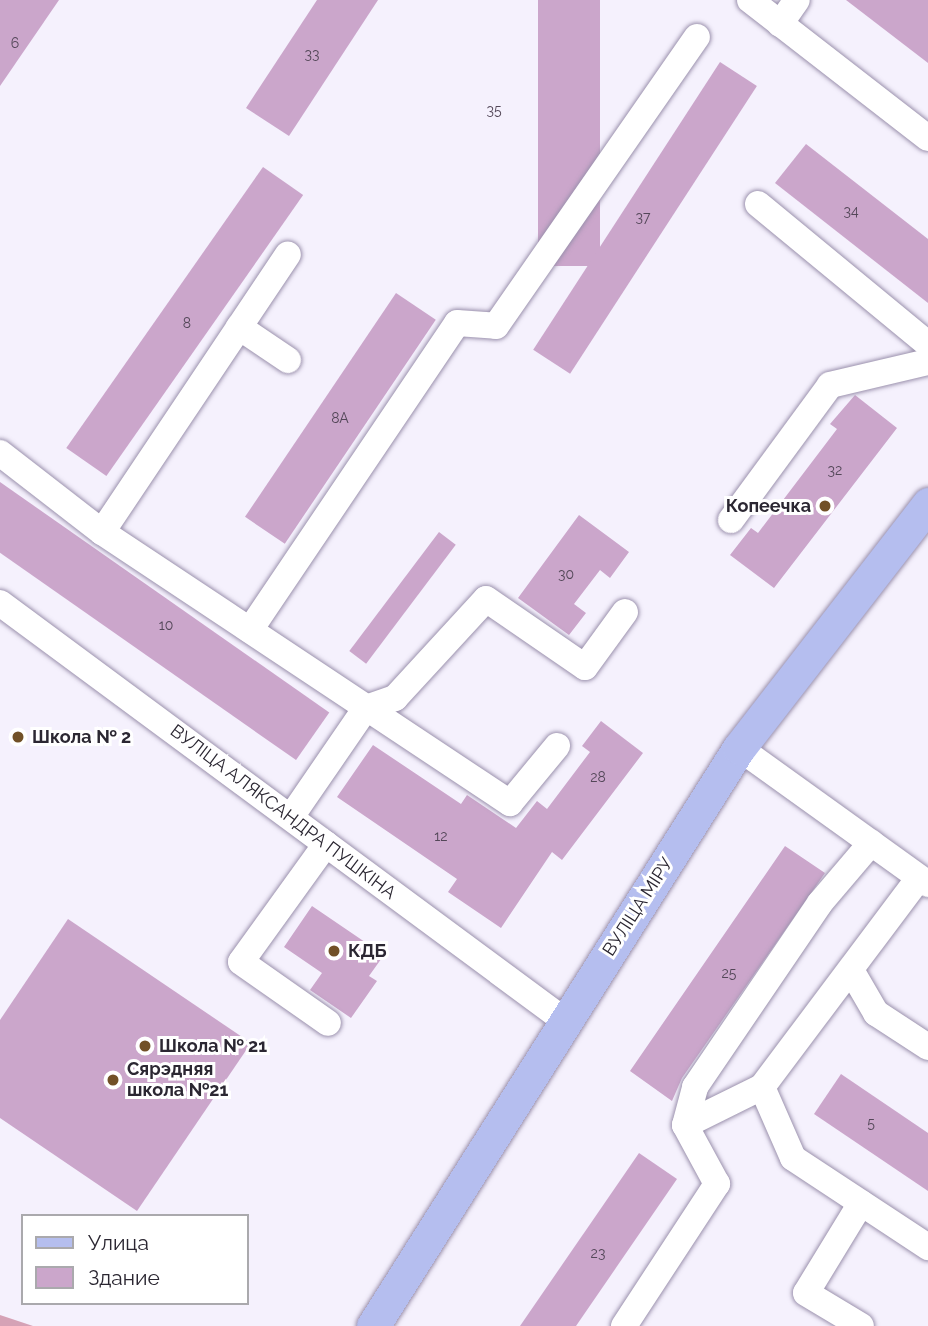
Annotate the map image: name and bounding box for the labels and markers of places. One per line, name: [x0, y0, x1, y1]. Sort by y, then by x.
place label: Копеечка: [726, 495, 811, 517]
marker: Копеечка: [817, 498, 833, 514]
place label: Школа № 2: [32, 726, 131, 748]
marker: Школа № 2: [10, 729, 26, 745]
place label: КДБ: [348, 940, 387, 962]
marker: КДБ: [326, 943, 342, 959]
place label: Школа № 21: [159, 1035, 267, 1057]
marker: Школа № 21: [137, 1038, 153, 1054]
place label: Сярэдняя школа №21: [127, 1059, 228, 1102]
marker: Сярэдняя школа №21: [105, 1072, 121, 1088]

